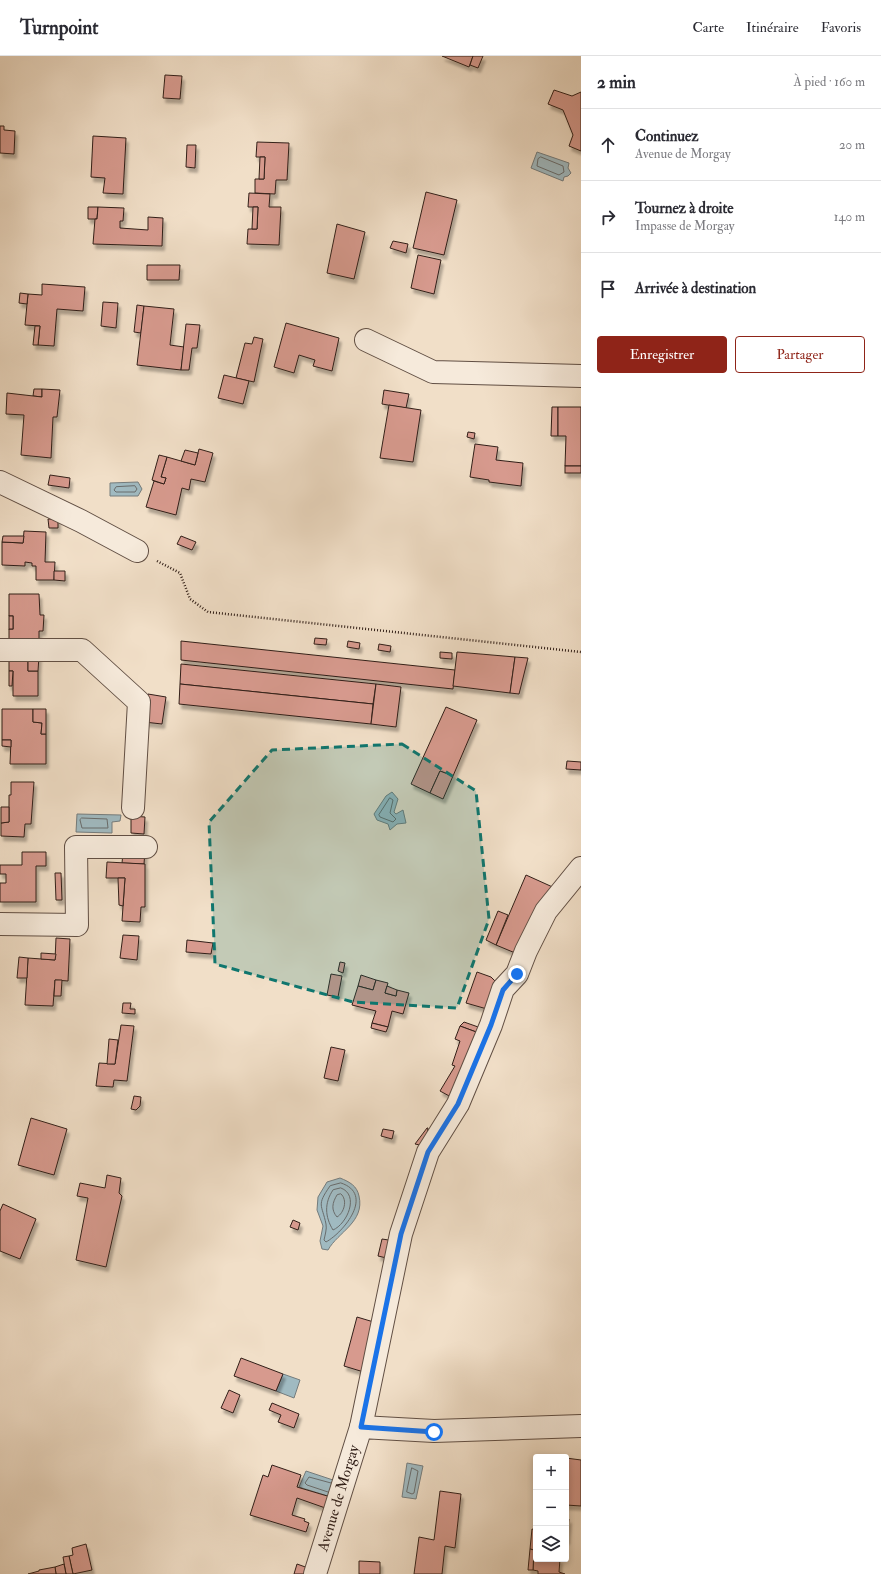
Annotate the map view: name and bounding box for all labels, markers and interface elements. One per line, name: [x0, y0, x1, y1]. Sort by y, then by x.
text: Turnpoint: [20, 16, 98, 40]
text: Carte: [693, 19, 724, 36]
text: Itinéraire: [746, 19, 799, 36]
text: Favoris: [821, 19, 861, 36]
text: 2 min: [597, 72, 636, 93]
text: À pied · 160 m: [794, 74, 865, 90]
text: Continuez: [635, 127, 699, 146]
icon: ahead: [597, 134, 619, 156]
text: 20 m: [839, 137, 865, 153]
text: Avenue de Morgay: [635, 146, 731, 162]
text: Tournez à droite: [635, 199, 734, 218]
icon: right: [597, 206, 619, 228]
text: 140 m: [834, 209, 865, 225]
text: Impasse de Morgay: [635, 218, 735, 234]
icon: arrive: [597, 278, 619, 300]
text: Arrivée à destination: [635, 279, 756, 298]
button: Enregistrer: [597, 336, 727, 373]
button: Partager: [735, 336, 865, 373]
route end: [508, 965, 526, 983]
route start: [425, 1423, 443, 1441]
street label: Avenue de Morgay: [313, 1442, 364, 1555]
map controls: [533, 1454, 569, 1562]
button: +: [533, 1454, 569, 1490]
button: −: [533, 1490, 569, 1526]
button: layers: [533, 1526, 569, 1562]

